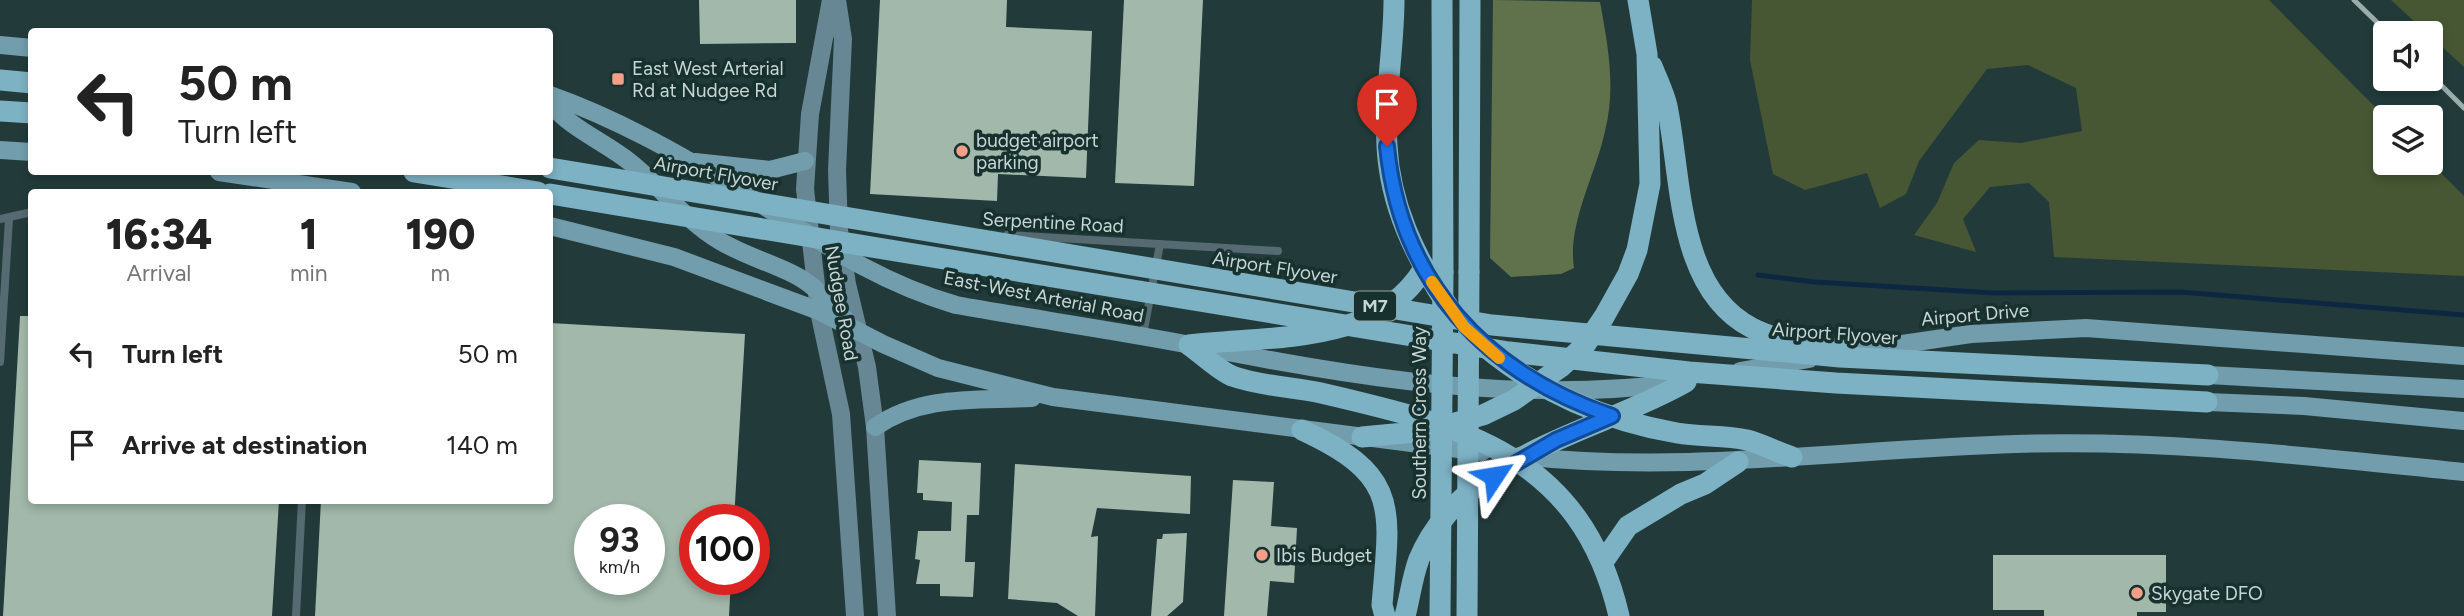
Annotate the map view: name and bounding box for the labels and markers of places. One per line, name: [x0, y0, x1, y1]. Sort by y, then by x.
place label: East West Arterial Rd at Nudgee Rd: [632, 57, 784, 102]
marker: East West Arterial Rd at Nudgee Rd: [610, 71, 626, 87]
pin: [1357, 74, 1417, 146]
place label: budget airport parking: [976, 129, 1099, 174]
marker: budget airport parking: [954, 143, 970, 159]
place label: Ibis Budget: [1276, 544, 1372, 567]
marker: Ibis Budget: [1254, 547, 1270, 563]
place label: Skygate DFO: [2151, 582, 2263, 605]
marker: Skygate DFO: [2129, 585, 2145, 601]

